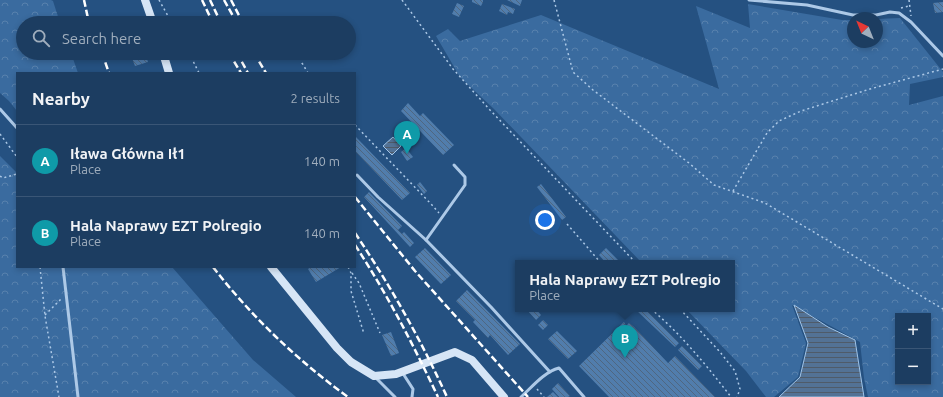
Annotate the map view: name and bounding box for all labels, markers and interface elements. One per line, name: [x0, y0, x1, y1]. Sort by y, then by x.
north arrow: [847, 12, 883, 48]
search box: [16, 16, 356, 60]
icon: search: [30, 27, 52, 49]
text: Search here: [62, 30, 141, 47]
text: Nearby: [32, 89, 90, 108]
text: 2 results: [290, 91, 340, 105]
pin: A: [394, 121, 420, 154]
text: Iława Główna Ił1: [70, 145, 186, 162]
text: A: [40, 154, 50, 168]
text: 140 m: [304, 154, 340, 168]
text: Place: [70, 162, 101, 176]
your location: [535, 210, 555, 230]
text: Hala Naprawy EZT Polregio: [70, 217, 262, 234]
text: B: [41, 226, 49, 240]
text: 140 m: [304, 226, 340, 240]
text: Place: [70, 234, 101, 248]
popup: [515, 260, 735, 312]
text: Hala Naprawy EZT Polregio: [529, 271, 721, 288]
text: Place: [529, 288, 560, 302]
map controls: [895, 313, 931, 385]
button: +: [895, 313, 931, 349]
pin: B: [612, 325, 638, 358]
button: −: [895, 349, 931, 385]

